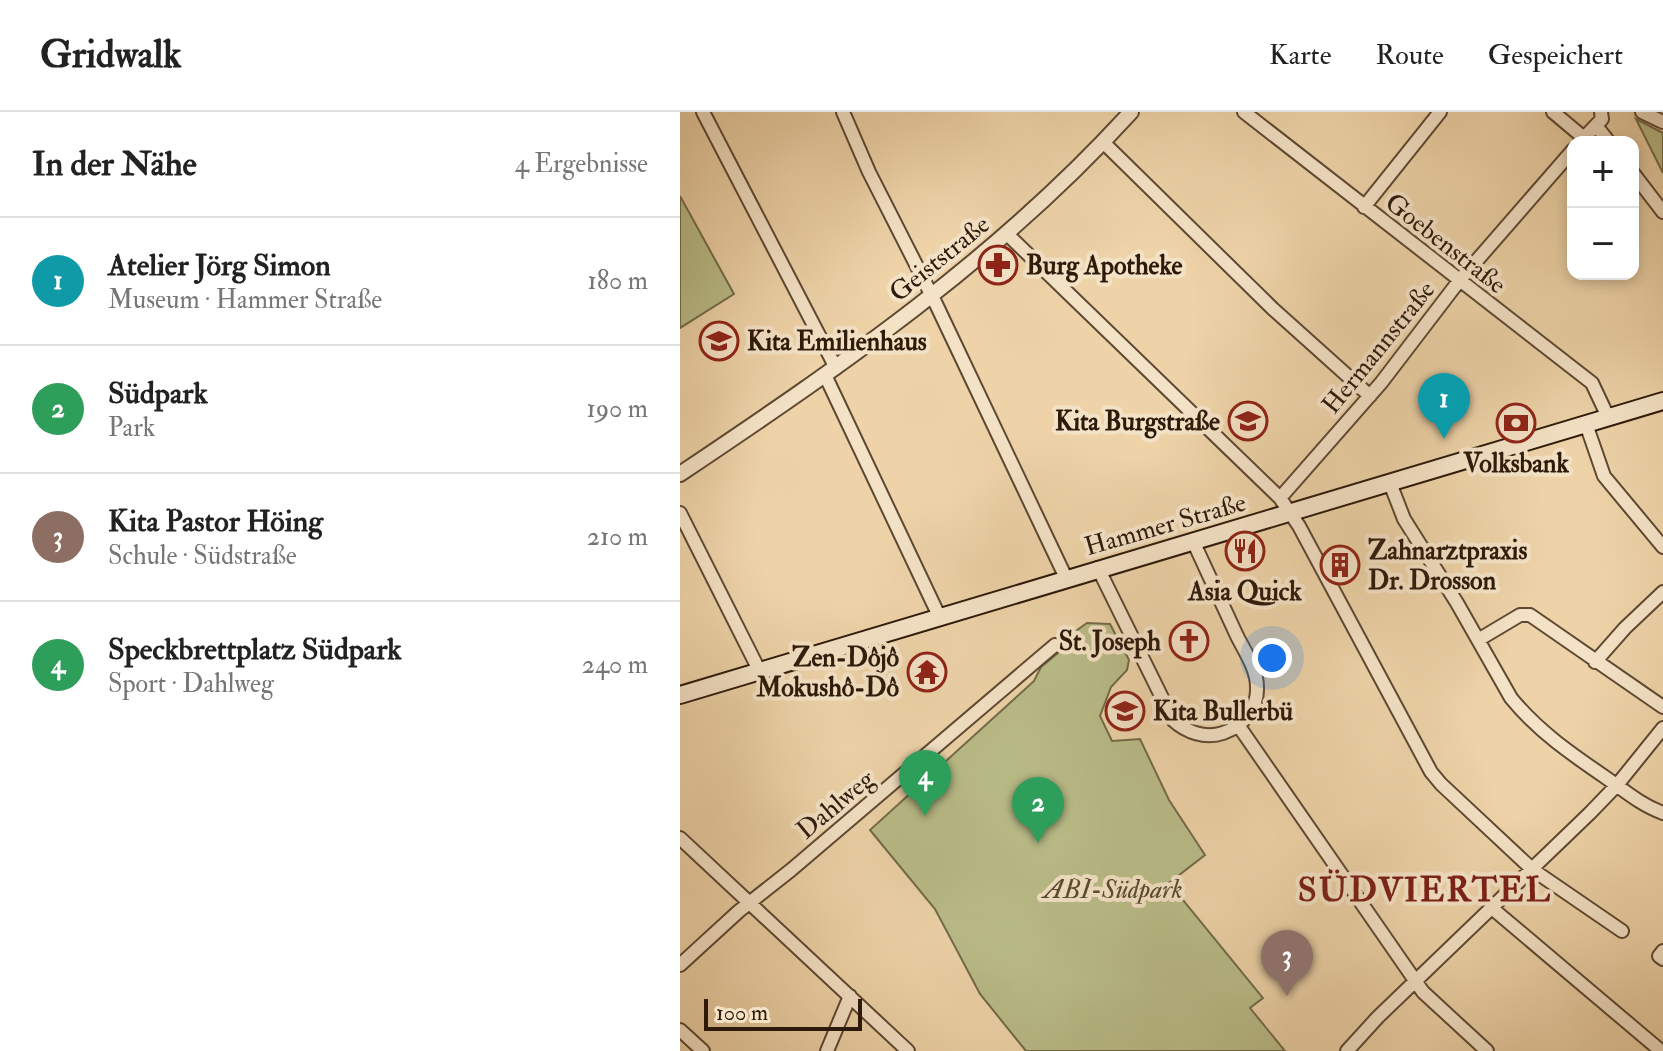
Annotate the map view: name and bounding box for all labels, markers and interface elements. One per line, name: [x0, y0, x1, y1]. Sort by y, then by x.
text: Gridwalk: [40, 31, 181, 79]
text: Karte: [1269, 38, 1331, 73]
text: Route: [1375, 38, 1444, 73]
text: Gespeichert: [1488, 38, 1623, 73]
map controls: [1567, 136, 1639, 280]
button: +: [1567, 136, 1639, 208]
text: In der Nähe: [32, 143, 197, 186]
text: 4 Ergebnisse: [515, 148, 648, 180]
street label: Goebenstraße: [1378, 187, 1512, 301]
button: −: [1567, 208, 1639, 280]
street label: Geiststraße: [883, 209, 996, 309]
pharmacy icon: Burg Apotheke: [977, 244, 1019, 286]
text: Atelier Jörg Simon: [108, 247, 331, 284]
place label: Burg Apotheke: [1026, 250, 1183, 283]
text: 1: [53, 265, 63, 297]
text: 180 m: [588, 265, 648, 297]
street label: Hermannstraße: [1315, 275, 1442, 421]
text: Museum · Hammer Straße: [108, 284, 382, 316]
school or university icon: Kita Emilienhaus: [698, 320, 740, 362]
place label: Kita Emilienhaus: [747, 326, 927, 358]
pin: 1: [1418, 373, 1470, 439]
text: Südpark: [108, 375, 208, 412]
text: 2: [51, 393, 65, 425]
text: 190 m: [587, 393, 648, 425]
school or university icon: Kita Burgstraße: [1227, 400, 1269, 442]
bank icon: Volksbank: [1495, 402, 1537, 444]
place label: Kita Burgstraße: [1055, 406, 1220, 439]
text: Park: [108, 412, 155, 444]
place label: Volksbank: [1462, 448, 1569, 480]
street label: Hammer Straße: [1081, 487, 1250, 563]
text: Kita Pastor Höing: [108, 503, 323, 540]
text: 3: [53, 521, 63, 553]
text: 210 m: [587, 521, 648, 553]
restaurant icon: Asia Quick: [1224, 530, 1266, 572]
place label: Zahnarztpraxis Dr. Drosson: [1368, 535, 1528, 597]
text: Schule · Südstraße: [108, 540, 297, 572]
building icon: Zahnarztpraxis Dr. Drosson: [1319, 544, 1361, 586]
place label: Asia Quick: [1187, 576, 1302, 608]
church icon: St. Joseph: [1168, 620, 1210, 662]
place label: St. Joseph: [1059, 626, 1161, 659]
text: Speckbrettplatz Südpark: [108, 631, 402, 668]
your location: [1252, 638, 1292, 678]
place label: Zen-Dôjô Mokushô-Dô: [756, 642, 899, 704]
text: 4: [51, 649, 65, 681]
text: 240 m: [582, 649, 648, 681]
temple icon: Zen-Dôjô Mokushô-Dô: [906, 651, 948, 693]
text: Sport · Dahlweg: [108, 668, 274, 700]
school or university icon: Kita Bullerbü: [1104, 690, 1146, 732]
place label: Kita Bullerbü: [1153, 696, 1293, 728]
pin: 4: [899, 750, 951, 816]
street label: Dahlweg: [790, 762, 882, 846]
pin: 2: [1012, 777, 1064, 843]
district label: SÜDVIERTEL: [1298, 869, 1552, 912]
park label: ABI-Südpark: [1040, 874, 1183, 906]
pin: 3: [1261, 930, 1313, 996]
scale bar: [704, 995, 862, 1031]
text: 100 m: [716, 999, 768, 1027]

